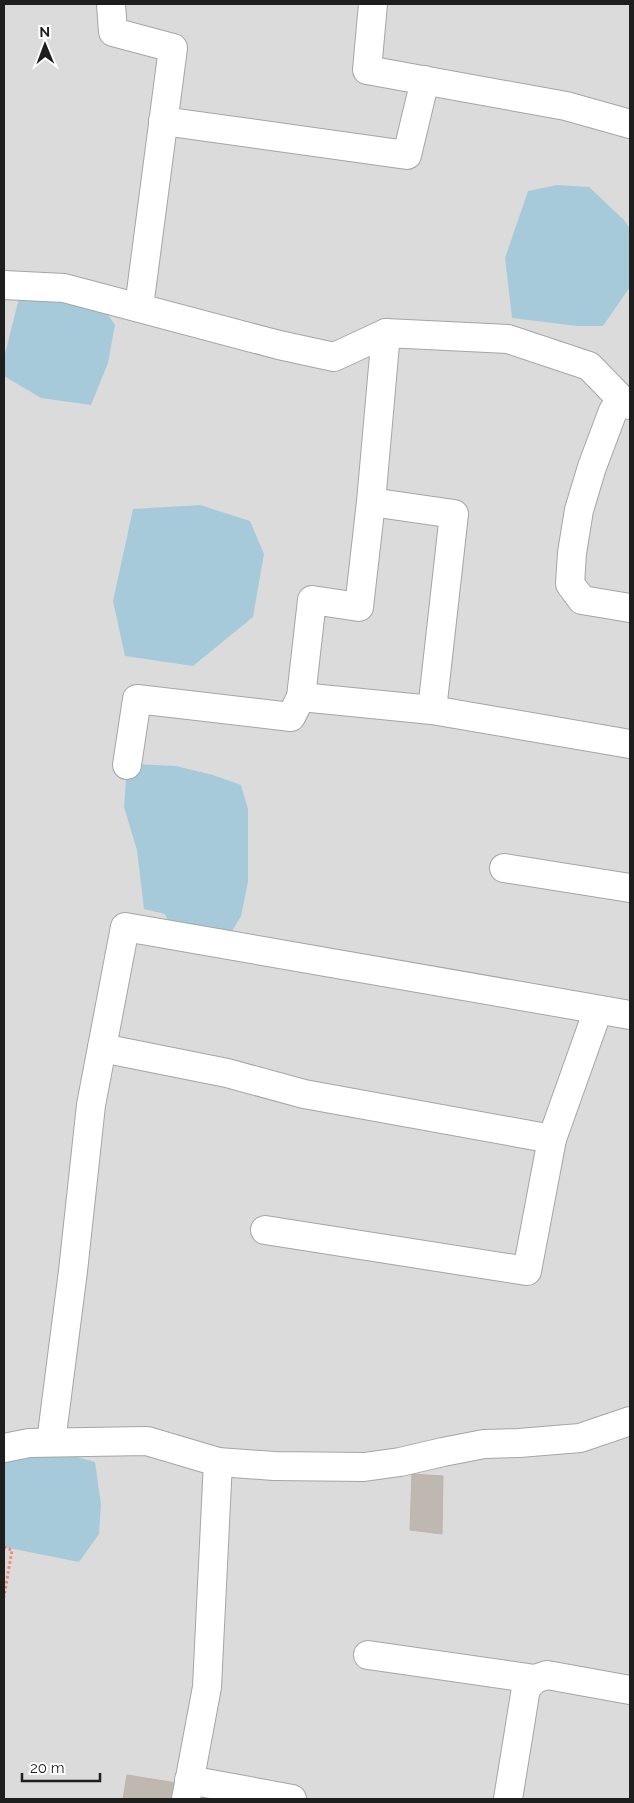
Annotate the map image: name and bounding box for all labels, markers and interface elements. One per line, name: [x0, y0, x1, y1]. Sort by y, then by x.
north arrow: [20, 20, 70, 70]
text: N: [39, 24, 50, 40]
scale bar: [22, 1750, 100, 1782]
text: 20 m: [30, 1759, 65, 1777]

